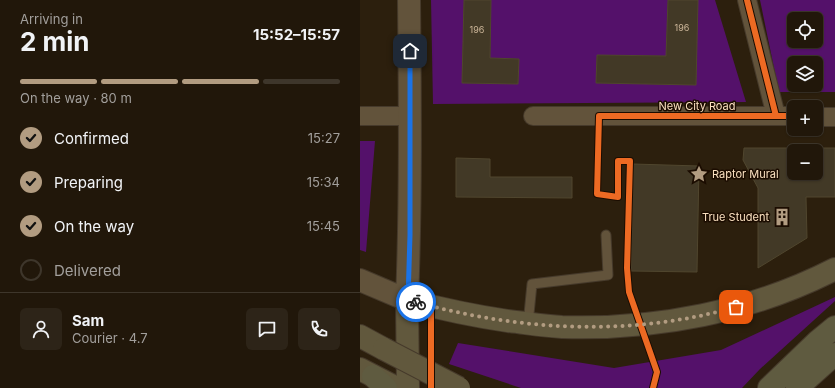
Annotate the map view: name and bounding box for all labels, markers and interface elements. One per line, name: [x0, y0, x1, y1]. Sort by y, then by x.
text: Arriving in: [20, 11, 83, 27]
map controls: [787, 12, 823, 180]
button: locate: [787, 12, 823, 48]
house number: 196: [675, 22, 690, 33]
house number: 196: [470, 24, 485, 35]
text: 15:52–15:57: [253, 25, 340, 44]
text: 2 min: [20, 26, 90, 57]
pin: [393, 34, 427, 68]
icon: home: [399, 40, 421, 62]
button: layers: [787, 56, 823, 92]
text: On the way · 80 m: [20, 90, 132, 106]
street label: New City Road: [659, 99, 735, 113]
button: +: [787, 100, 823, 136]
icon: check: [20, 127, 42, 149]
text: Confirmed: [54, 129, 129, 148]
text: 15:27: [308, 130, 340, 146]
button: −: [787, 144, 823, 180]
place icon: Raptor Mural: [689, 164, 709, 184]
place label: Raptor Mural: [712, 167, 779, 181]
icon: check: [20, 171, 42, 193]
text: Preparing: [54, 173, 123, 192]
text: 15:34: [307, 174, 340, 190]
building icon: True Student: [772, 207, 792, 227]
place label: True Student: [702, 210, 769, 224]
icon: check: [20, 215, 42, 237]
text: On the way: [54, 217, 134, 236]
text: 15:45: [307, 218, 340, 234]
text: Delivered: [54, 261, 121, 280]
courier: [396, 282, 436, 322]
pin: [719, 290, 753, 324]
icon: bike: [405, 291, 427, 313]
icon: bag: [725, 296, 747, 318]
button: person: [20, 308, 62, 350]
button: chat: [246, 308, 288, 350]
button: phone: [298, 308, 340, 350]
text: Sam: [72, 311, 104, 330]
text: Courier · 4.7: [72, 330, 148, 346]

